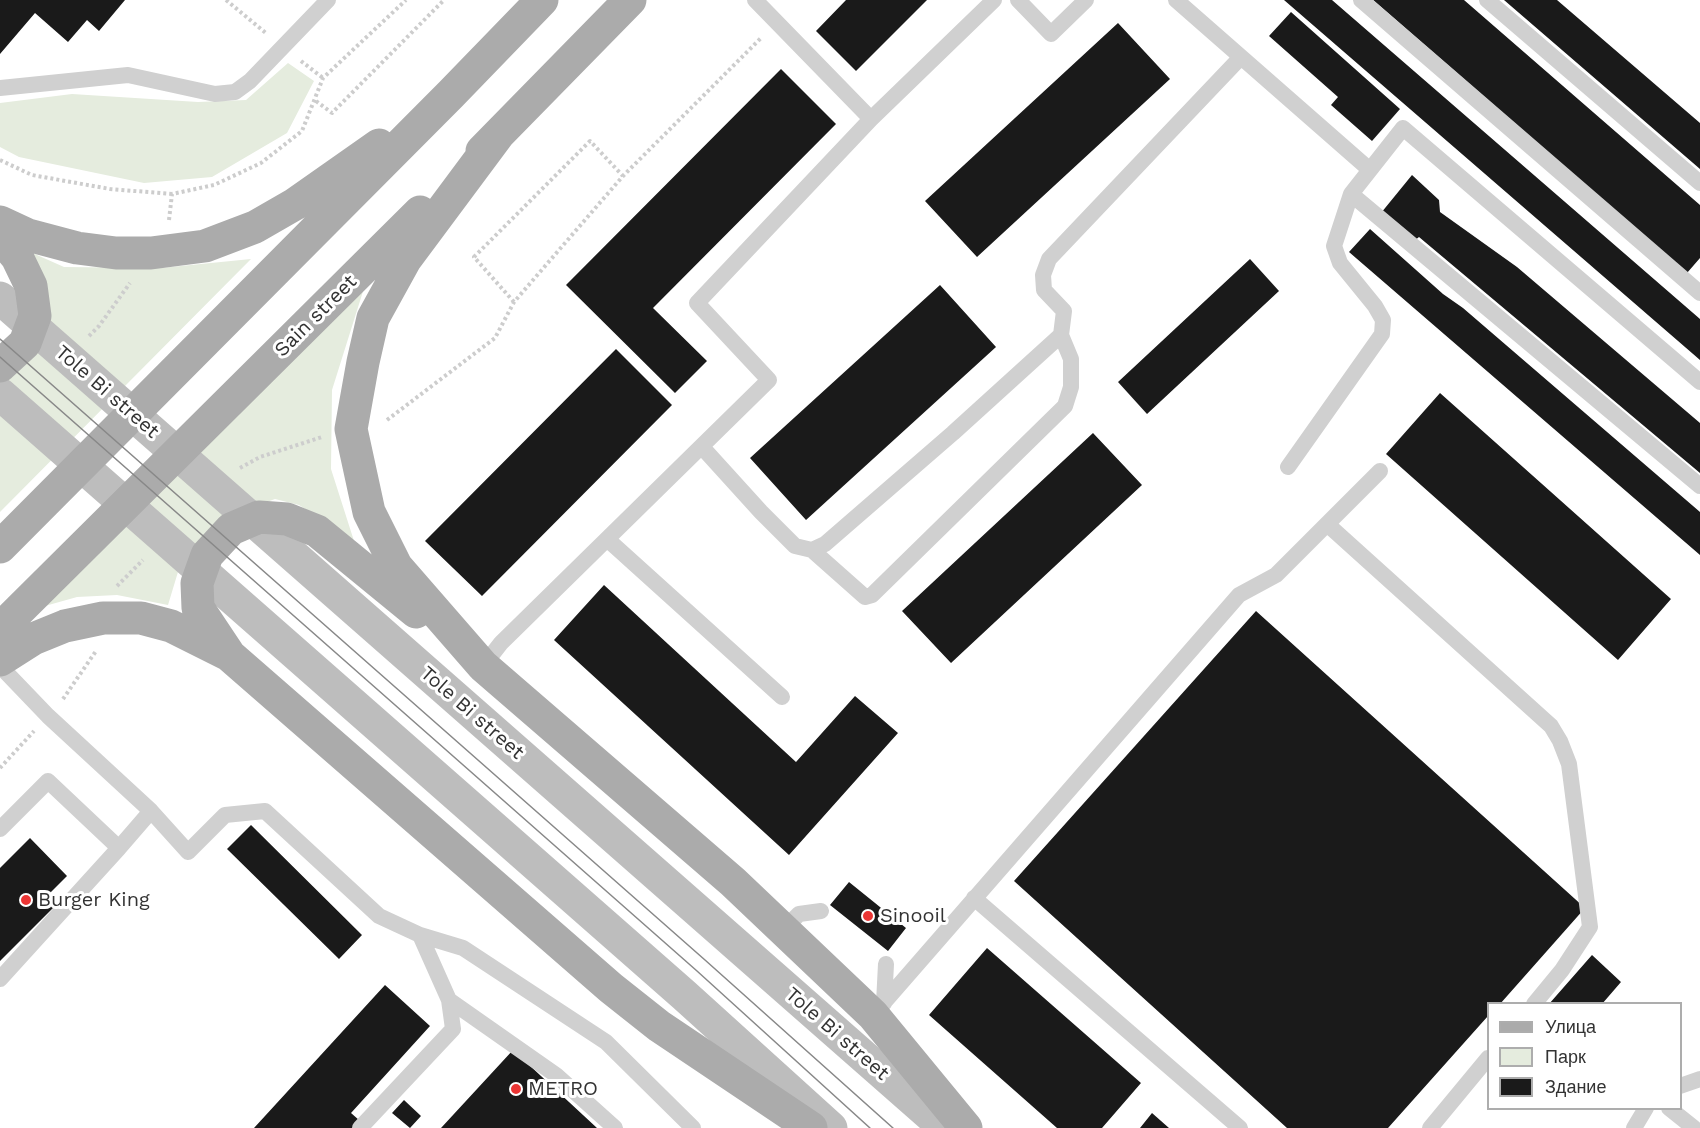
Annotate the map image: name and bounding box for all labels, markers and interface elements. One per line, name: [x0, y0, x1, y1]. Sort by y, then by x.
street label: Sain street: [270, 270, 362, 362]
street label: Tole Bi street: [50, 340, 164, 444]
street label: Tole Bi street: [415, 661, 529, 765]
place label: Burger King: [38, 888, 150, 912]
marker: Burger King: [19, 893, 33, 907]
place label: Sinooil: [880, 904, 946, 928]
marker: Sinooil: [861, 909, 875, 923]
street label: Tole Bi street: [780, 982, 894, 1086]
legend: [1487, 1002, 1682, 1110]
text: Улица: [1545, 1016, 1596, 1037]
text: Парк: [1545, 1046, 1586, 1067]
text: Здание: [1545, 1076, 1606, 1097]
place label: METRO: [528, 1077, 598, 1101]
marker: METRO: [509, 1082, 523, 1096]

